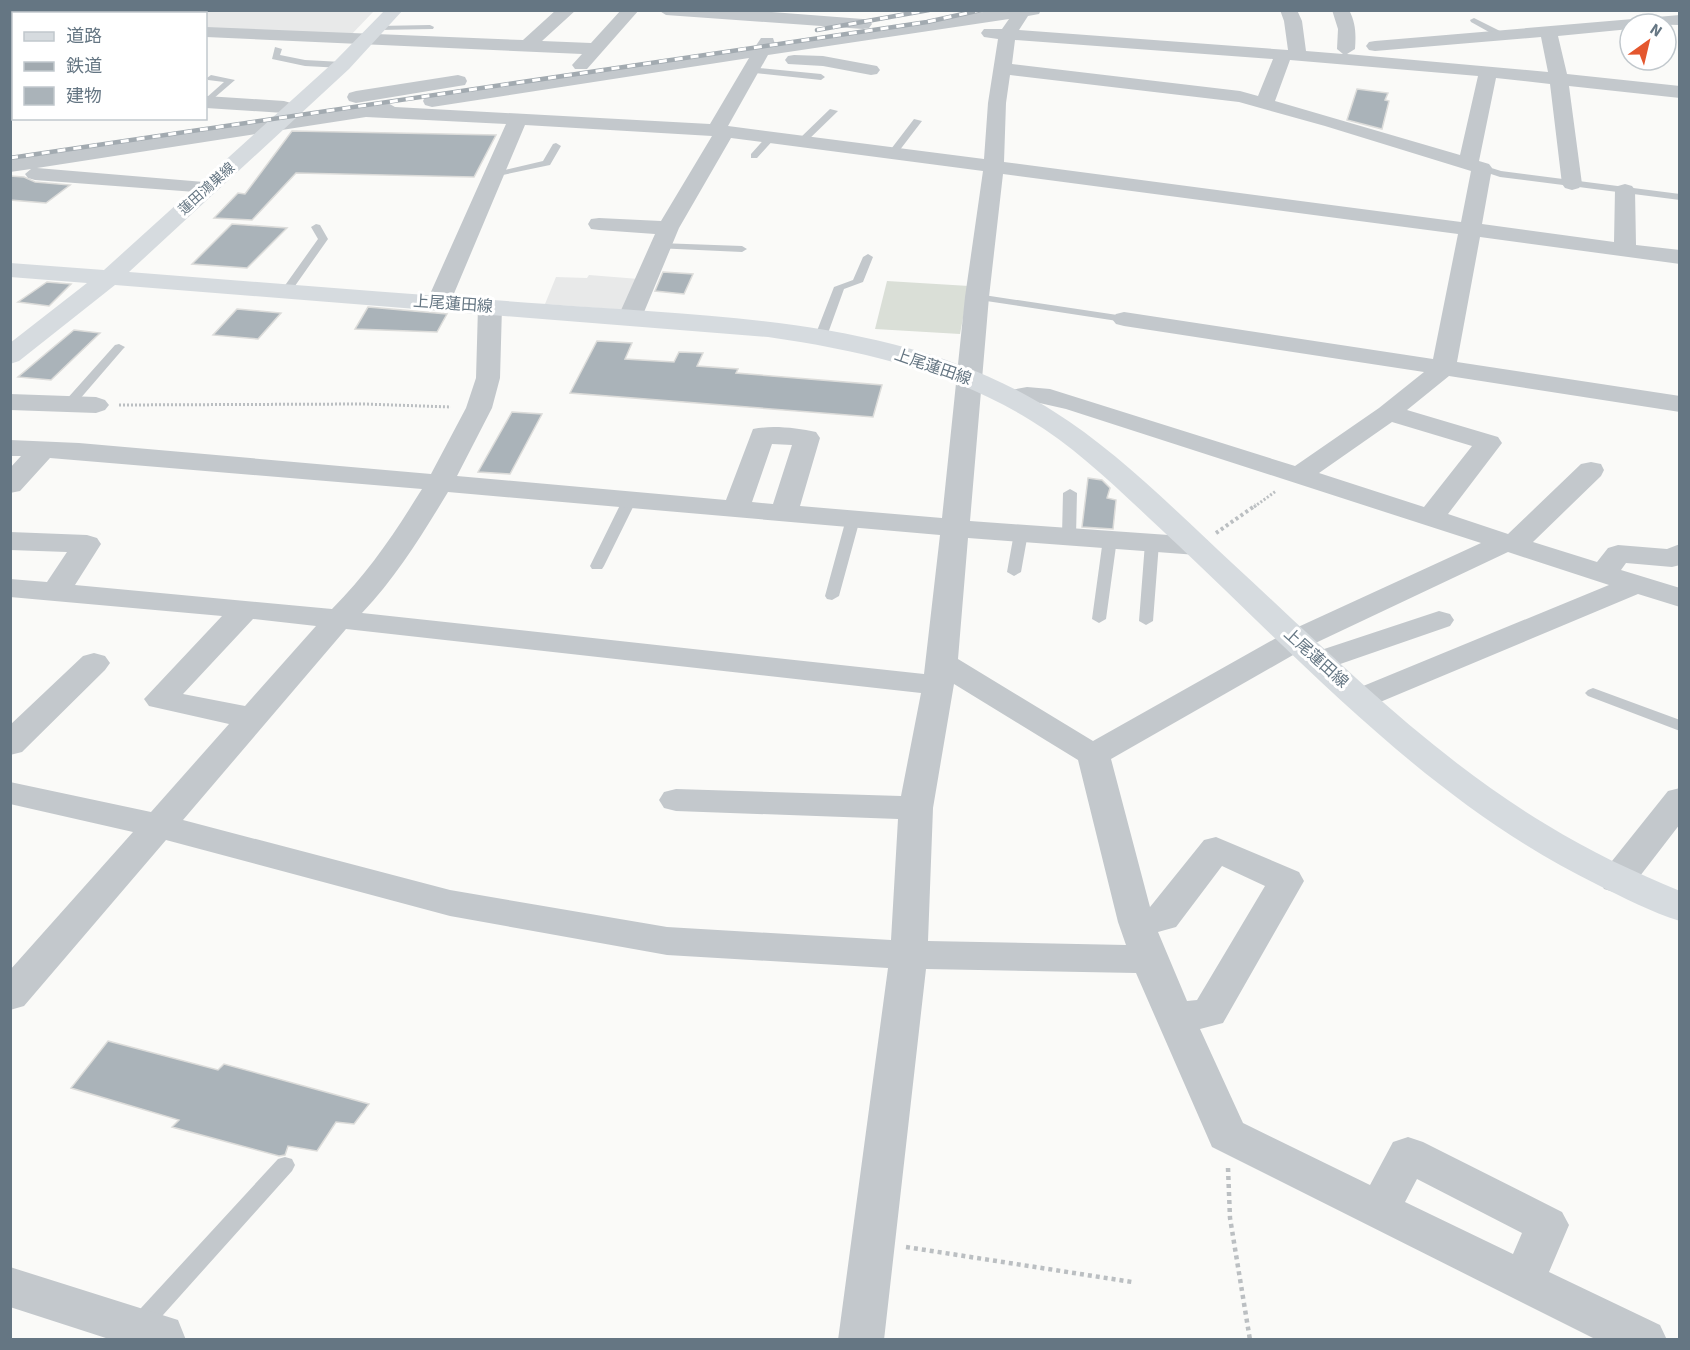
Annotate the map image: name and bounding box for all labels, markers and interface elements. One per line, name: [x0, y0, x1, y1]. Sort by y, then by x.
legend: [12, 12, 207, 120]
north arrow: [1618, 12, 1678, 72]
text: N: [1645, 18, 1666, 42]
text: 道路: [66, 24, 102, 49]
text: 鉄道: [66, 54, 102, 79]
text: 建物: [66, 84, 102, 109]
street label: 蓮田鴻巣線: [174, 158, 240, 220]
street label: 上尾蓮田線: [412, 290, 494, 318]
street label: 上尾蓮田線: [892, 344, 974, 390]
street label: 上尾蓮田線: [1279, 623, 1353, 693]

